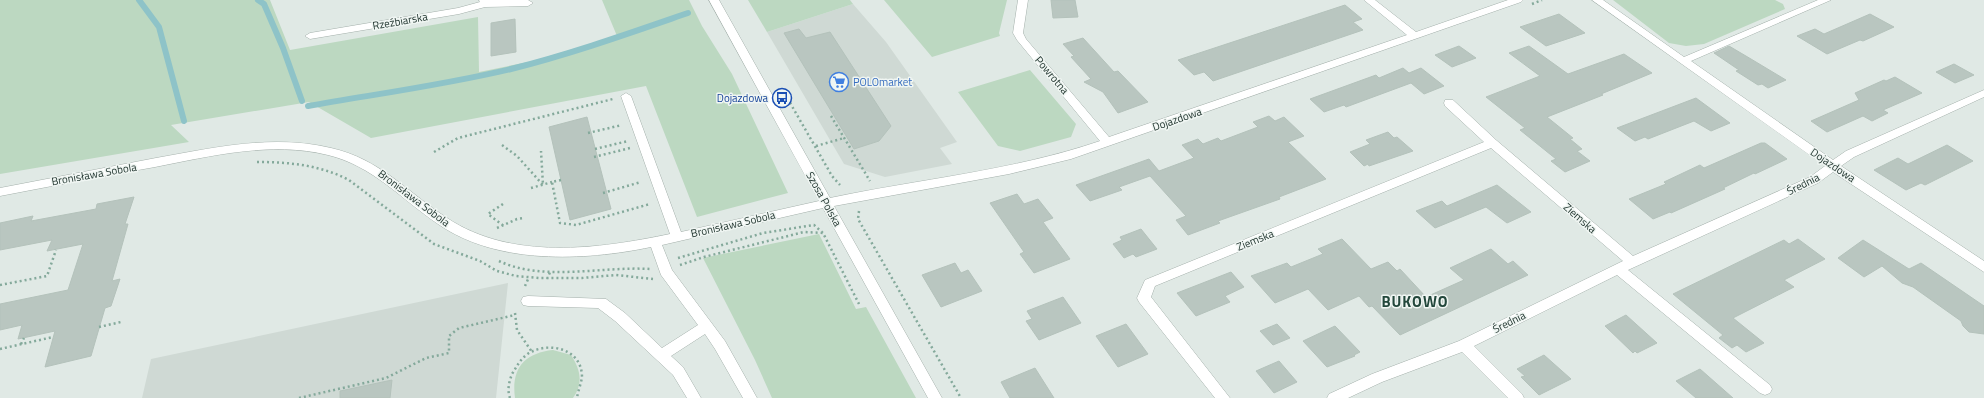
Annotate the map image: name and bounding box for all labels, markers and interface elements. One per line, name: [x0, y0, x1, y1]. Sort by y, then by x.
street label: Rzeźbiarska: [371, 8, 429, 34]
street label: Powrotna: [1031, 52, 1073, 98]
supermarket icon: POLOmarket: [828, 71, 850, 93]
place label: POLOmarket: [853, 74, 912, 90]
bus stop icon: Dojazdowa: [771, 87, 793, 109]
place label: Dojazdowa: [717, 90, 768, 106]
street label: Dojazdowa: [1150, 103, 1204, 135]
street label: Dojazdowa: [1807, 144, 1859, 186]
street label: Bronisława Sobola: [50, 159, 138, 189]
street label: Bronisława Sobola: [375, 166, 454, 231]
street label: Szosa Polska: [802, 169, 846, 230]
street label: Średnia: [1784, 169, 1823, 199]
street label: Ziemska: [1560, 199, 1600, 237]
street label: Bronisława Sobola: [689, 206, 777, 242]
street label: Ziemska: [1234, 225, 1276, 255]
district label: BUKOWO: [1381, 290, 1449, 313]
street label: Średnia: [1490, 307, 1529, 337]

